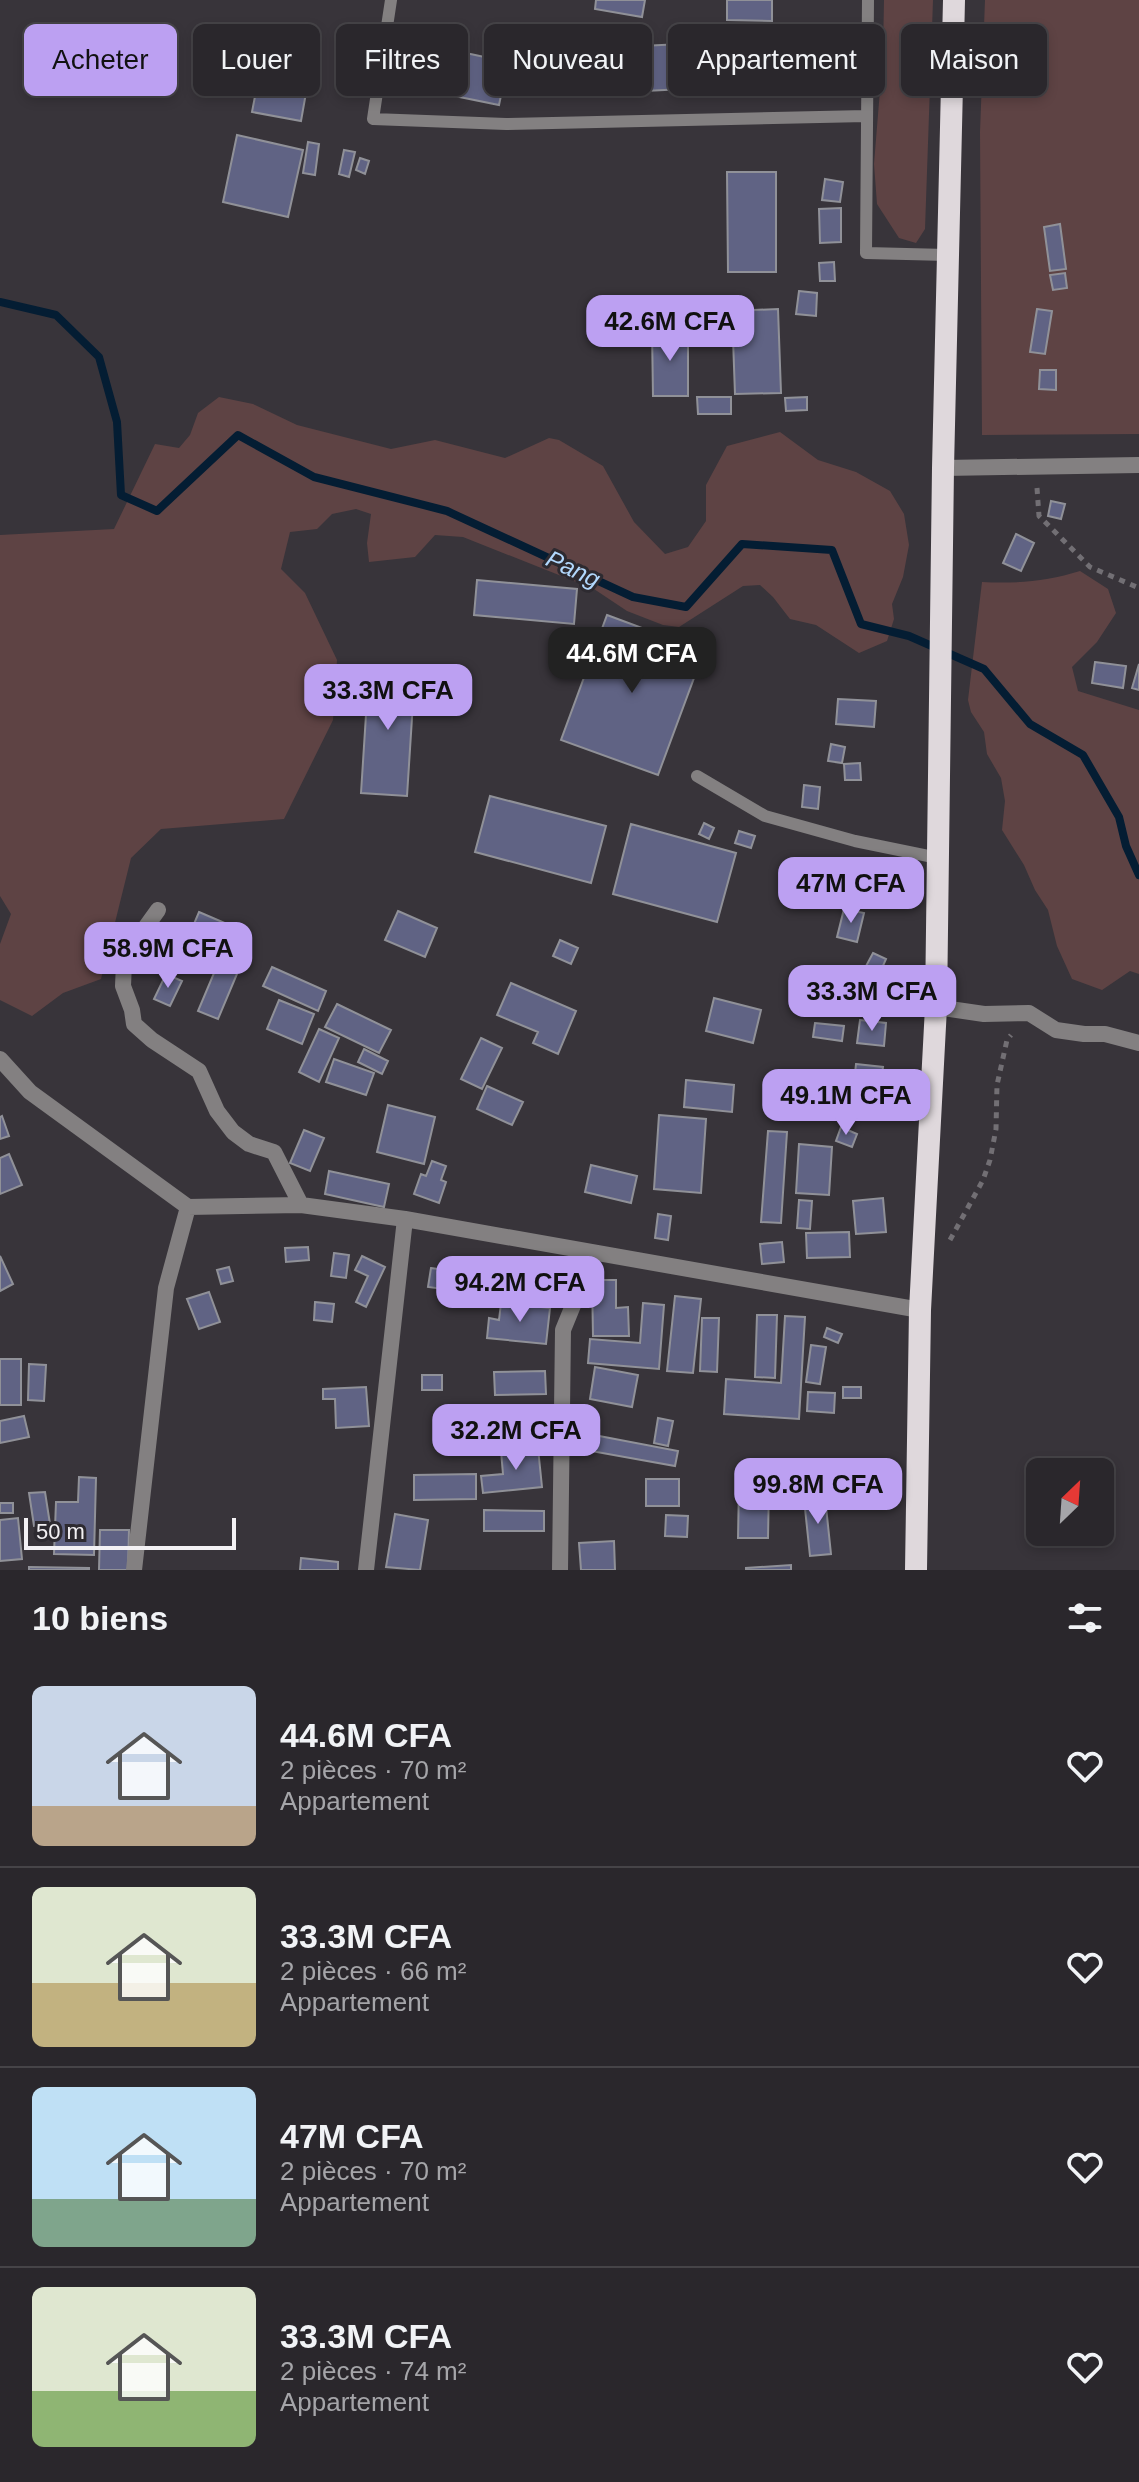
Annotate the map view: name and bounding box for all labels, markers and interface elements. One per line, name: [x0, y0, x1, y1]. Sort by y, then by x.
chip: Acheter: [24, 24, 177, 96]
chip: Louer: [193, 24, 320, 96]
chip: Filtres: [336, 24, 468, 96]
chip: Nouveau: [484, 24, 652, 96]
chip: Appartement: [668, 24, 885, 96]
chip: Maison: [901, 24, 1047, 96]
pin: 42.6M CFA: [578, 295, 762, 363]
text: 42.6M CFA: [604, 306, 736, 336]
water label: Pang: [542, 544, 605, 593]
pin: 44.6M CFA: [540, 627, 724, 695]
text: 44.6M CFA: [566, 638, 698, 668]
pin: 33.3M CFA: [296, 664, 480, 732]
text: 33.3M CFA: [322, 675, 454, 705]
pin: 47M CFA: [777, 857, 925, 925]
text: 47M CFA: [796, 868, 906, 898]
pin: 58.9M CFA: [76, 922, 260, 990]
text: 58.9M CFA: [102, 933, 234, 963]
pin: 33.3M CFA: [780, 965, 964, 1033]
text: 33.3M CFA: [806, 976, 938, 1006]
pin: 49.1M CFA: [754, 1069, 938, 1137]
text: 49.1M CFA: [780, 1080, 912, 1110]
pin: 94.2M CFA: [428, 1256, 612, 1324]
text: 94.2M CFA: [454, 1267, 586, 1297]
pin: 32.2M CFA: [424, 1404, 608, 1472]
text: 32.2M CFA: [450, 1415, 582, 1445]
pin: 99.8M CFA: [726, 1458, 910, 1526]
north arrow: [1026, 1458, 1114, 1546]
map controls: [1026, 1458, 1114, 1546]
text: 99.8M CFA: [752, 1469, 884, 1499]
scale bar: [24, 1514, 236, 1550]
text: 50 m: [36, 1519, 85, 1544]
icon: filters: [1063, 1596, 1107, 1640]
text: 10 biens: [32, 1599, 168, 1637]
text: 44.6M CFA: [280, 1716, 452, 1754]
icon: home: [96, 1718, 192, 1814]
icon: heart: [1063, 1744, 1107, 1788]
text: 2 pièces · 70 m²: [280, 1755, 466, 1785]
text: Appartement: [280, 1786, 429, 1816]
text: 33.3M CFA: [280, 1917, 452, 1955]
icon: home: [96, 1919, 192, 2015]
icon: heart: [1063, 1945, 1107, 1989]
text: 2 pièces · 66 m²: [280, 1956, 466, 1986]
text: Appartement: [280, 1987, 429, 2017]
text: 47M CFA: [280, 2117, 424, 2155]
icon: home: [96, 2119, 192, 2215]
icon: heart: [1063, 2145, 1107, 2189]
text: 2 pièces · 70 m²: [280, 2156, 466, 2186]
text: Appartement: [280, 2187, 429, 2217]
text: 33.3M CFA: [280, 2317, 452, 2355]
icon: home: [96, 2319, 192, 2415]
icon: heart: [1063, 2345, 1107, 2389]
text: 2 pièces · 74 m²: [280, 2356, 466, 2386]
text: Appartement: [280, 2387, 429, 2417]

